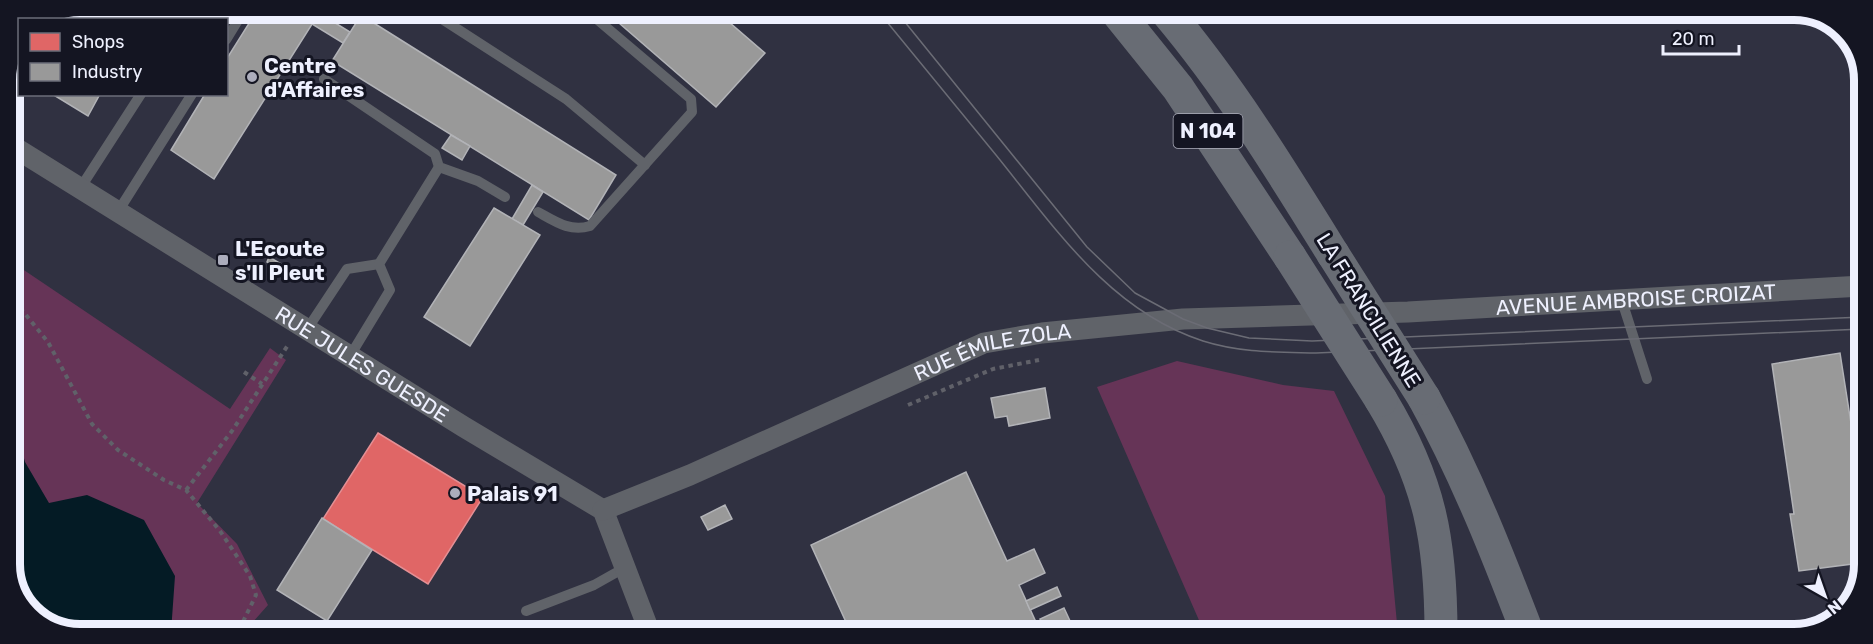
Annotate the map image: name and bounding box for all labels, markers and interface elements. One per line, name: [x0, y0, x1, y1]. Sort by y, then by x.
legend: [18, 18, 228, 96]
scale bar: [1663, 18, 1740, 56]
text: 20 m: [1672, 28, 1714, 50]
text: Shops: [72, 31, 124, 53]
place label: Centre d'Affaires: [264, 53, 364, 102]
text: Industry: [72, 61, 142, 83]
marker: Centre d'Affaires: [245, 70, 259, 84]
road number: N 104: [1174, 114, 1242, 148]
street label: LA FRANCILIENNE: [1311, 228, 1427, 392]
place label: L'Ecoute s'Il Pleut: [235, 236, 325, 285]
marker: L'Ecoute s'Il Pleut: [216, 253, 230, 267]
street label: AVENUE AMBROISE CROIZAT: [1495, 278, 1777, 319]
street label: RUE JULES GUESDE: [271, 300, 453, 427]
street label: RUE ÉMILE ZOLA: [910, 318, 1072, 386]
place label: Palais 91: [467, 481, 558, 506]
marker: Palais 91: [448, 486, 462, 500]
north arrow: [1795, 566, 1855, 626]
text: N: [1824, 596, 1845, 618]

